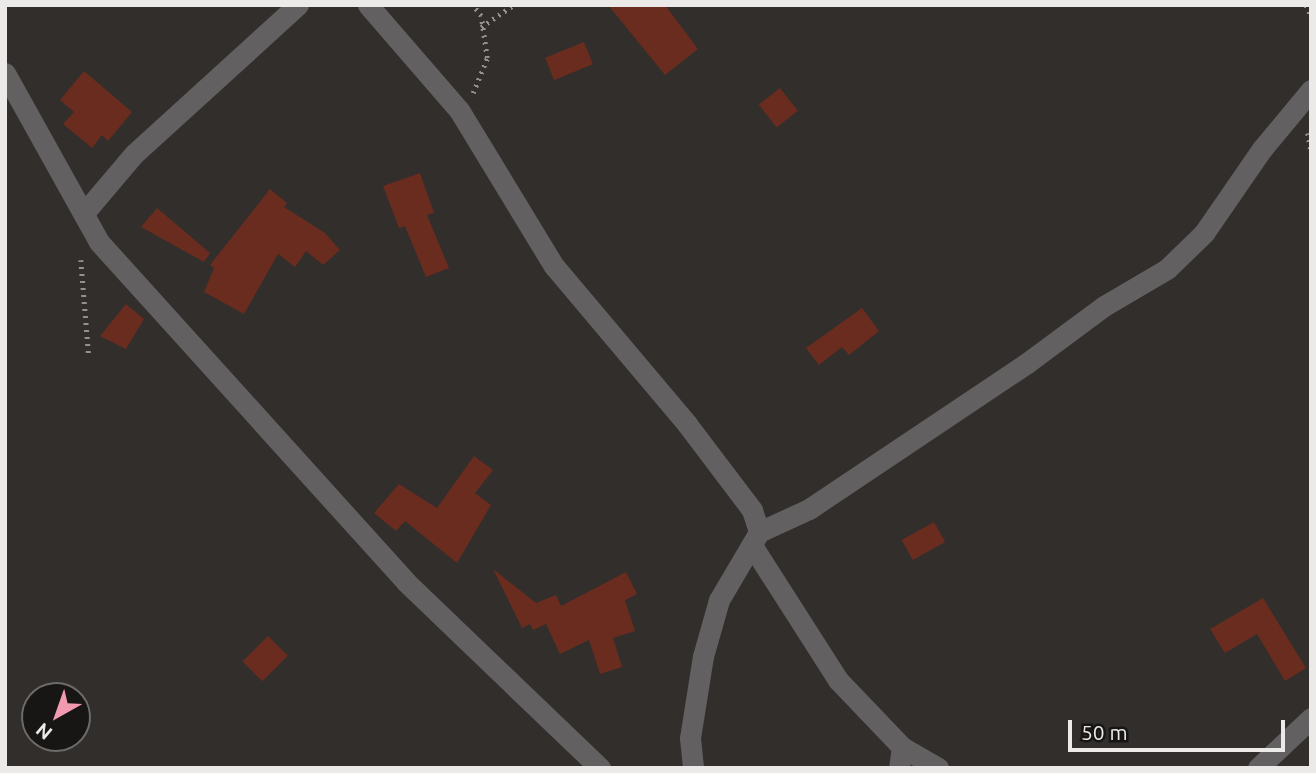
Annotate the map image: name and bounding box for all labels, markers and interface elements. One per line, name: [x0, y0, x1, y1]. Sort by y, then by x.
north arrow: [21, 682, 91, 752]
scale bar: [1071, 706, 1288, 750]
text: N: [31, 719, 56, 745]
text: 50 m: [1081, 720, 1128, 744]

